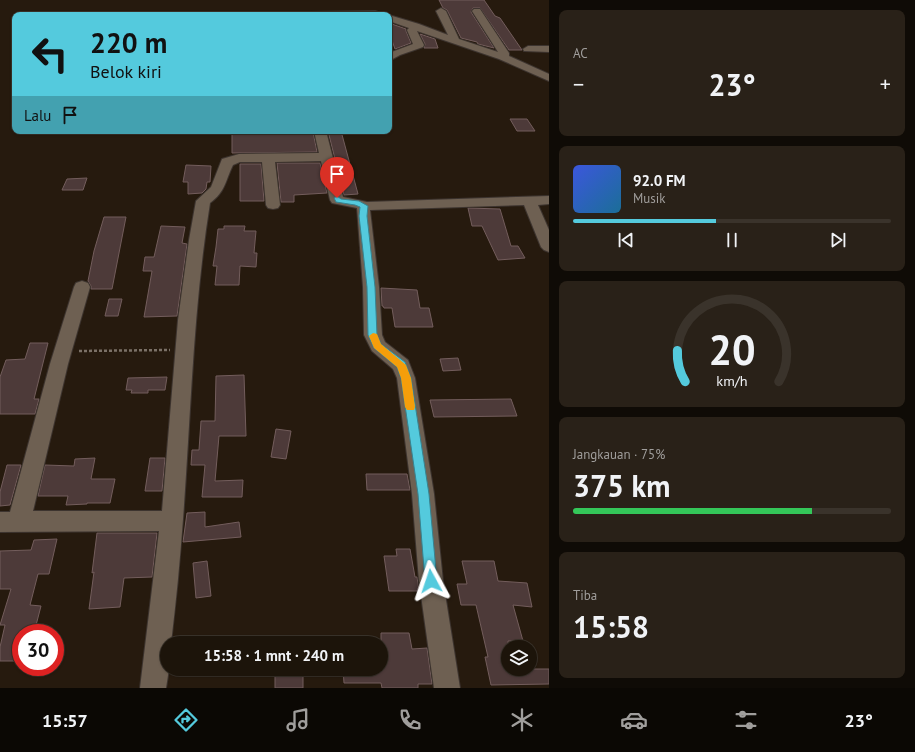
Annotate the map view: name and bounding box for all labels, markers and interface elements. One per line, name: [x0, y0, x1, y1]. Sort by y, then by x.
text: 220 m: [90, 24, 167, 61]
icon: left: [24, 28, 76, 80]
text: AC: [573, 45, 588, 62]
text: Belok kiri: [90, 60, 162, 83]
text: 23°: [708, 65, 756, 104]
text: −: [573, 70, 584, 98]
text: +: [880, 70, 891, 98]
icon: arrive: [59, 104, 81, 126]
text: Lalu: [24, 106, 51, 125]
pin: [320, 157, 354, 198]
icon: arrive: [326, 163, 348, 185]
text: 92.0 FM: [633, 171, 686, 190]
text: Musik: [633, 190, 665, 207]
icon: previous: [615, 229, 637, 251]
icon: pause: [721, 229, 743, 251]
icon: next: [827, 229, 849, 251]
text: 20: [708, 323, 756, 376]
text: km/h: [716, 371, 748, 390]
text: Jangkauan · 75%: [573, 446, 665, 463]
text: 375 km: [573, 466, 671, 505]
position arrow: [410, 560, 452, 602]
text: Tiba: [573, 587, 597, 604]
text: 15:58: [573, 607, 649, 646]
speed limit sign: 30: [12, 624, 64, 676]
map controls: [501, 640, 537, 676]
button: layers: [501, 640, 537, 676]
text: 15:58 · 1 mnt · 240 m: [204, 646, 344, 665]
icon: directions: [172, 706, 200, 734]
icon: music: [284, 706, 312, 734]
icon: phone: [396, 706, 424, 734]
icon: climate: [508, 706, 536, 734]
icon: car: [620, 706, 648, 734]
icon: filters: [732, 706, 760, 734]
text: 15:57: [42, 709, 88, 732]
text: 23°: [845, 709, 873, 732]

